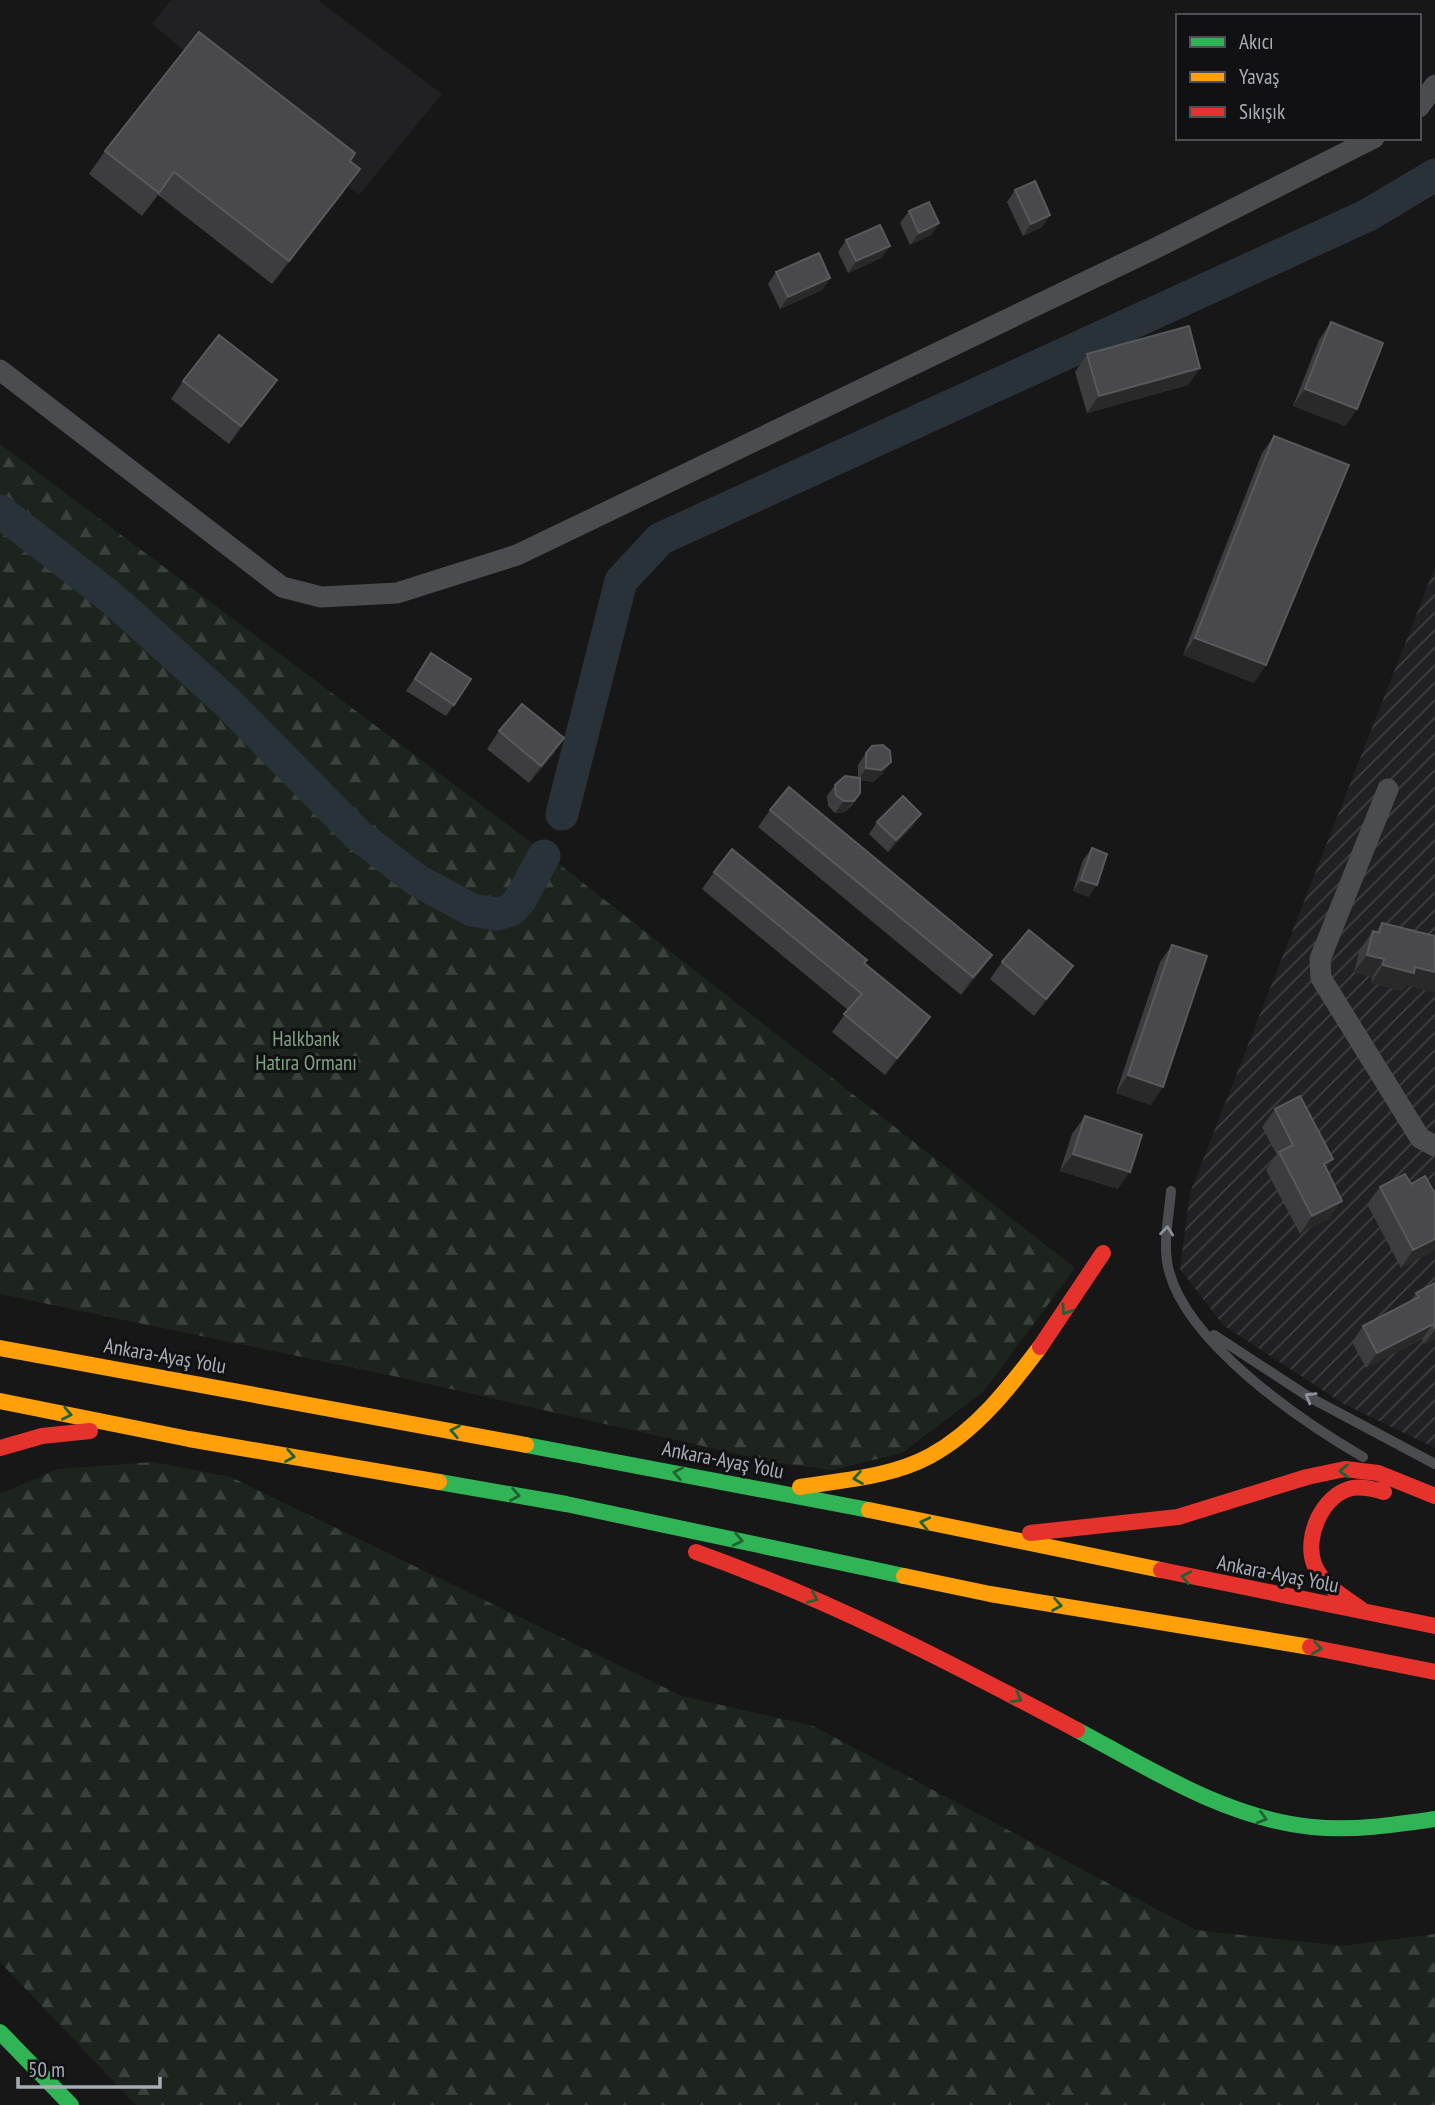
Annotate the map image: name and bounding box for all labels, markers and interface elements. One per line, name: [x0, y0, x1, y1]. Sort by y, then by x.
legend: [1176, 14, 1421, 140]
text: Akıcı: [1239, 28, 1274, 55]
text: Yavaş: [1239, 63, 1279, 90]
text: Sıkışık: [1239, 98, 1285, 125]
park label: Halkbank Hatıra Ormanı: [255, 1025, 357, 1076]
one-way arrow: [1160, 1226, 1175, 1237]
one-way arrow: [1061, 1303, 1074, 1316]
street label: Ankara-Ayaş Yolu: [102, 1331, 228, 1380]
one-way arrow: [1305, 1392, 1318, 1405]
one-way arrow: [61, 1406, 73, 1421]
one-way arrow: [449, 1424, 460, 1439]
street label: Ankara-Ayaş Yolu: [660, 1434, 786, 1485]
one-way arrow: [285, 1448, 296, 1463]
one-way arrow: [1338, 1463, 1349, 1478]
one-way arrow: [672, 1466, 684, 1481]
one-way arrow: [852, 1470, 864, 1485]
one-way arrow: [509, 1487, 521, 1502]
one-way arrow: [919, 1516, 931, 1531]
one-way arrow: [732, 1532, 744, 1547]
street label: Ankara-Ayaş Yolu: [1215, 1548, 1341, 1599]
one-way arrow: [1180, 1570, 1192, 1585]
one-way arrow: [806, 1590, 818, 1604]
one-way arrow: [1051, 1597, 1063, 1612]
one-way arrow: [1312, 1640, 1323, 1655]
one-way arrow: [1010, 1690, 1023, 1703]
one-way arrow: [1256, 1810, 1268, 1825]
scale bar: [18, 2046, 159, 2090]
text: 50 m: [28, 2056, 65, 2083]

